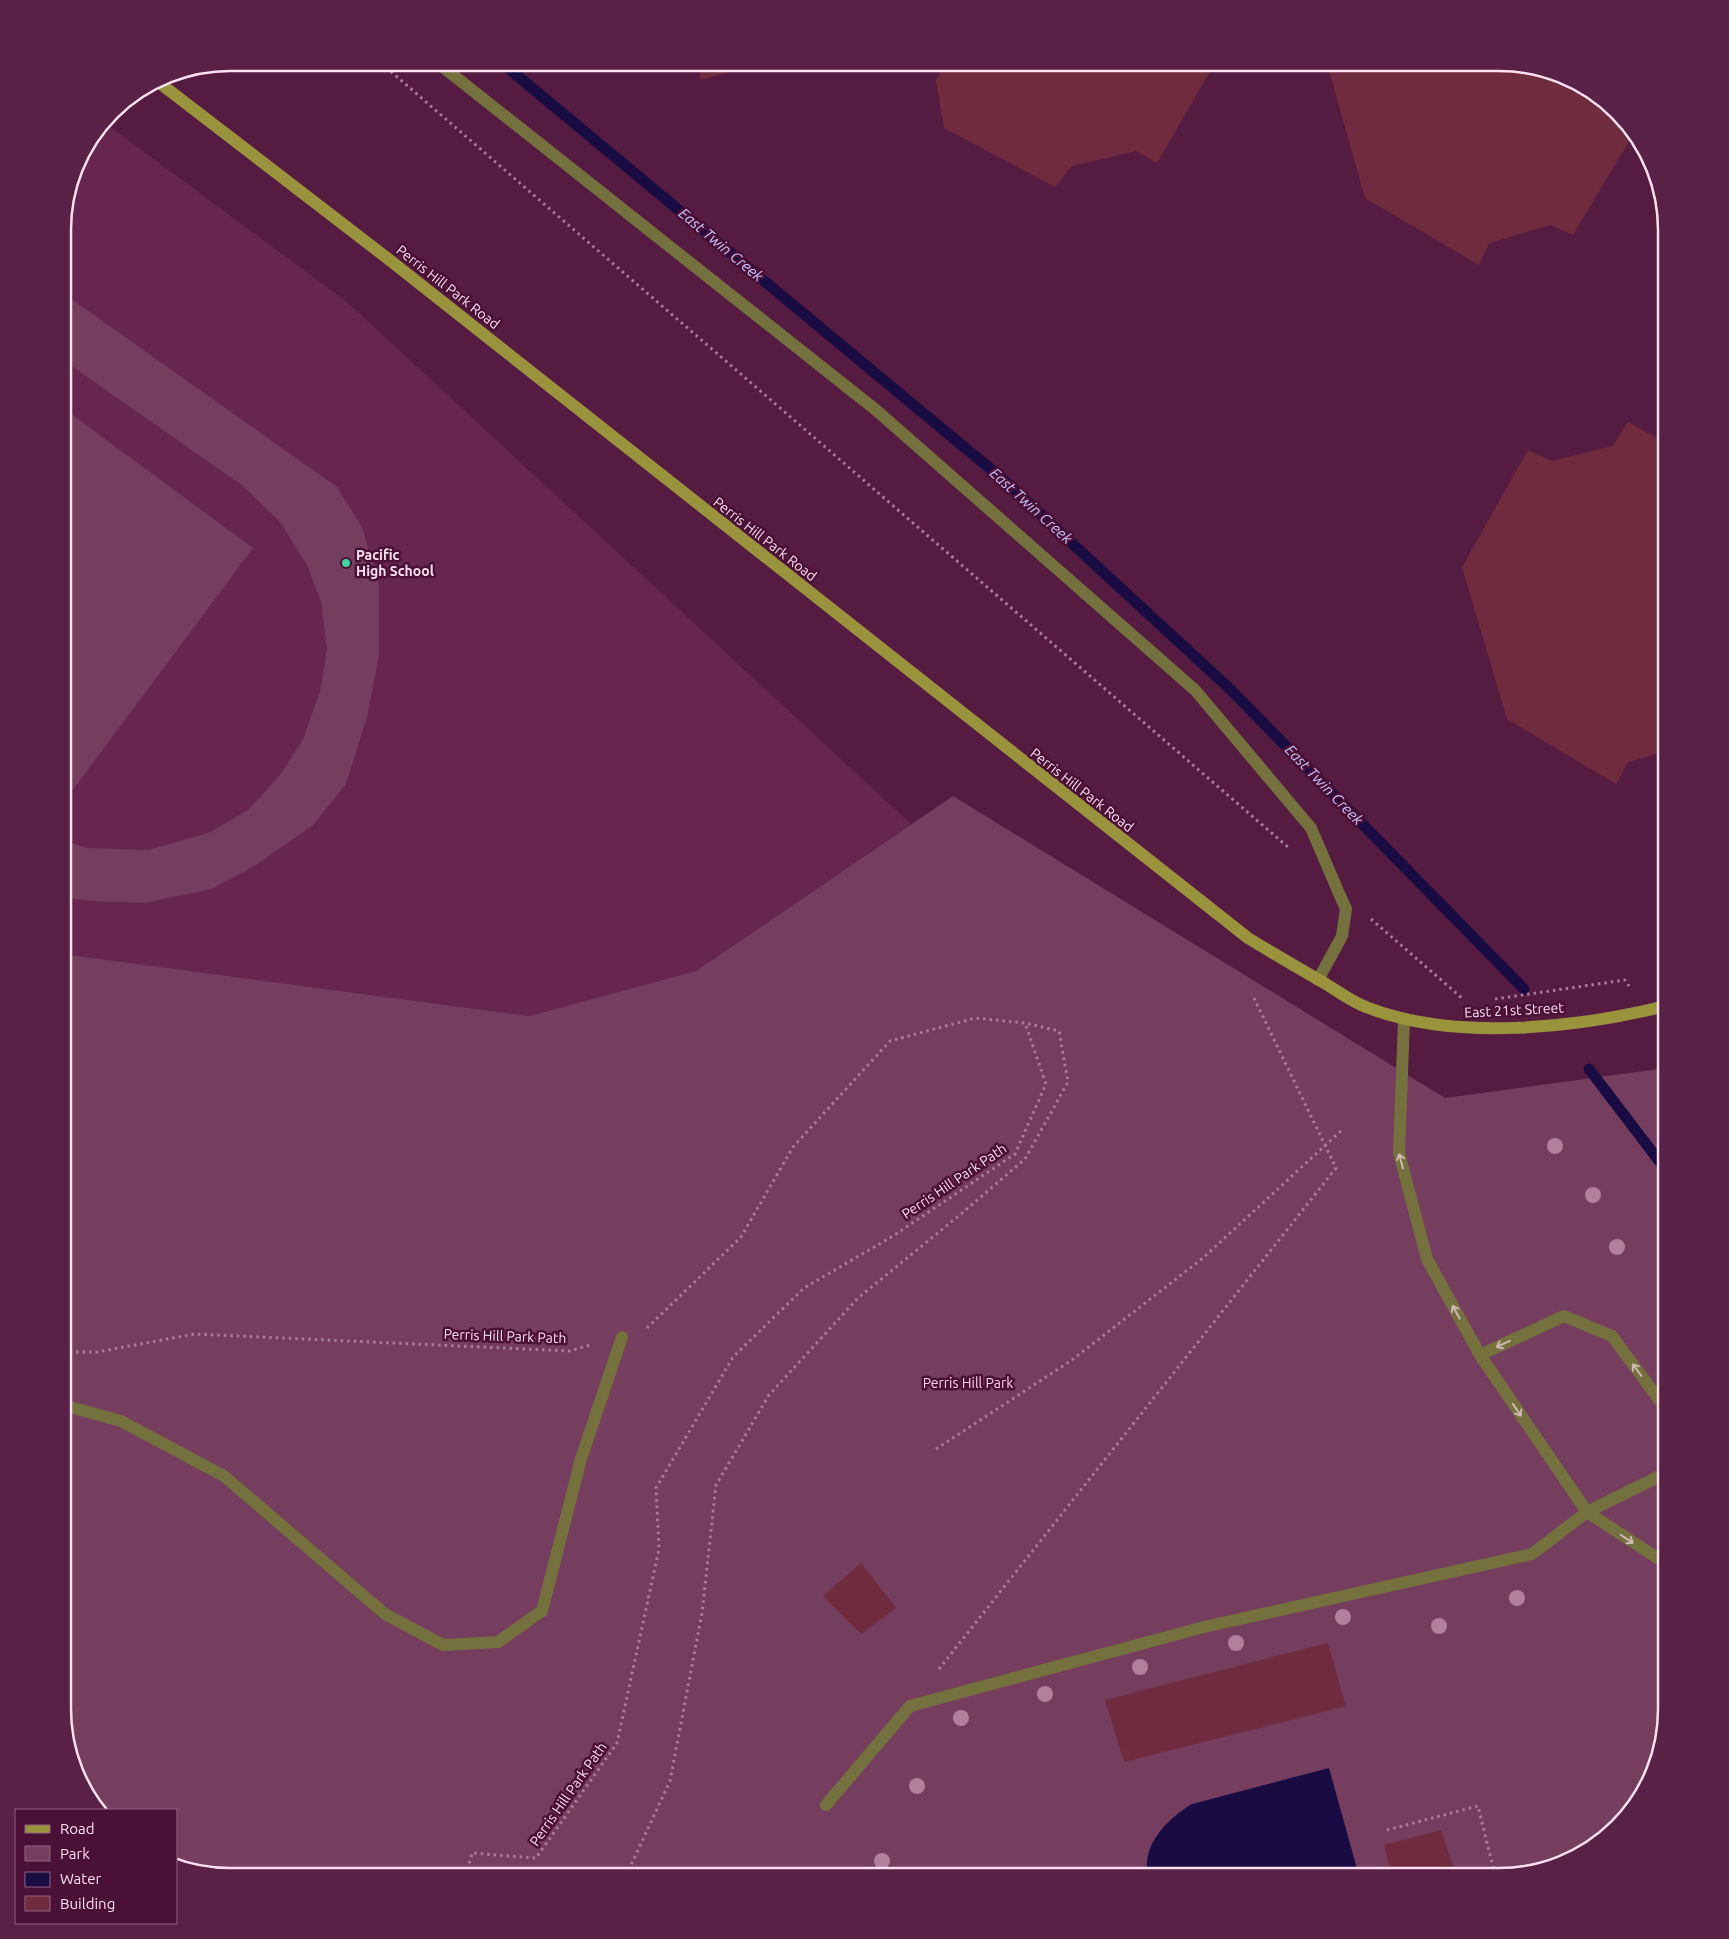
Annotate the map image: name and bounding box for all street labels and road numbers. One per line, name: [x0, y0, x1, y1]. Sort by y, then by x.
street label: Perris Hill Park Road: [393, 242, 503, 332]
street label: Perris Hill Park Road: [710, 494, 820, 584]
street label: Perris Hill Park Road: [1027, 745, 1137, 835]
street label: East 21st Street: [1464, 999, 1565, 1021]
street label: Perris Hill Park Path: [899, 1140, 1009, 1222]
street label: Perris Hill Park Path: [443, 1326, 567, 1346]
street label: Perris Hill Park Path: [526, 1739, 610, 1849]

